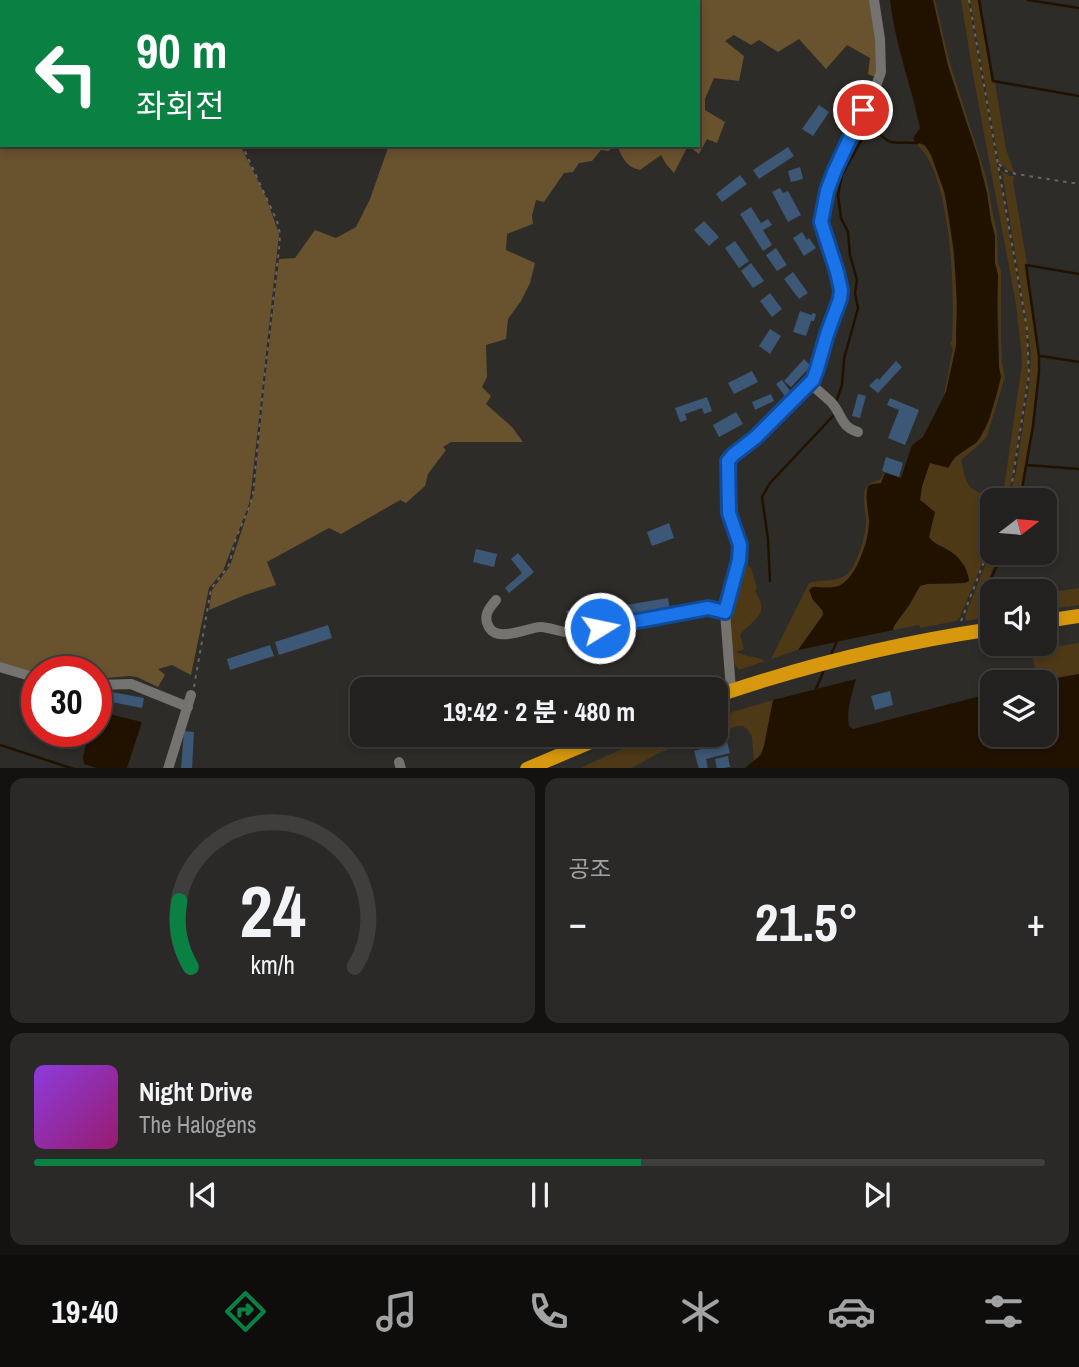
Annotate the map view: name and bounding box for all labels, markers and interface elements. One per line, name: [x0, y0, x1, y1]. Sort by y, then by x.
text: 90 m: [136, 17, 228, 83]
icon: left: [21, 28, 112, 119]
pin: [833, 80, 893, 140]
text: 좌회전: [136, 84, 224, 127]
icon: arrive: [844, 91, 882, 129]
north arrow: [980, 488, 1057, 565]
map controls: [980, 488, 1057, 747]
button: sound: [980, 579, 1057, 656]
position arrow: [563, 591, 637, 665]
speed limit sign: 30: [21, 656, 112, 747]
button: layers: [980, 670, 1057, 747]
text: 19:42 · 2 분 · 480 m: [443, 694, 635, 729]
text: 공조: [569, 853, 611, 884]
text: 24: [239, 862, 305, 960]
text: 21.5°: [755, 887, 859, 957]
text: −: [569, 897, 587, 948]
text: +: [1027, 897, 1045, 948]
text: km/h: [250, 947, 294, 981]
text: Night Drive: [139, 1074, 253, 1109]
text: The Halogens: [139, 1109, 256, 1140]
icon: previous: [184, 1176, 222, 1214]
icon: pause: [521, 1176, 559, 1214]
icon: next: [858, 1176, 896, 1214]
icon: directions: [221, 1287, 270, 1336]
icon: music: [372, 1287, 421, 1336]
icon: phone: [524, 1287, 573, 1336]
icon: climate: [676, 1287, 725, 1336]
icon: car: [827, 1287, 876, 1336]
icon: filters: [979, 1287, 1028, 1336]
text: 19:40: [51, 1290, 118, 1333]

